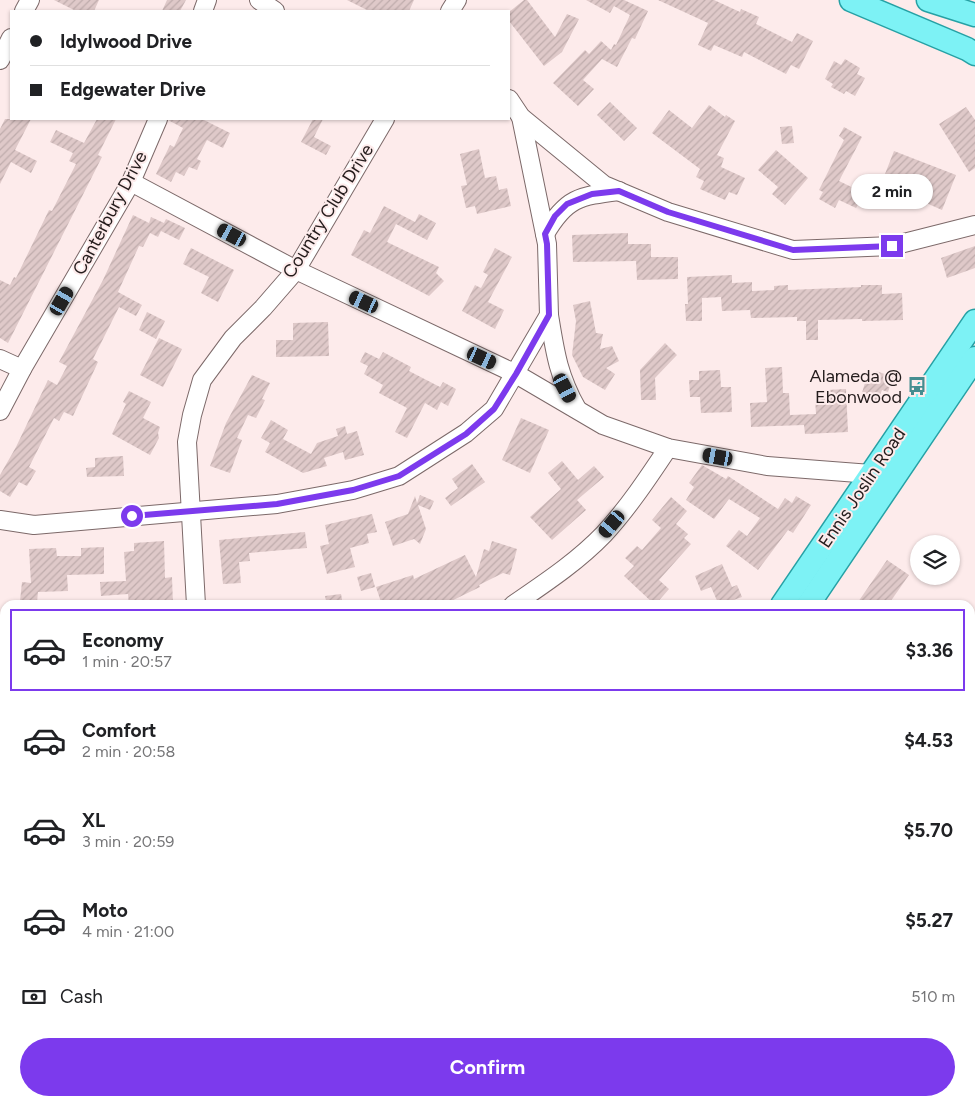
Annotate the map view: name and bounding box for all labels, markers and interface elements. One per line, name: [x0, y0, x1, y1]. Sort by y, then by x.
text: Idylwood Drive: [60, 30, 192, 53]
text: Edgewater Drive: [60, 78, 206, 101]
street label: Country Club Drive: [278, 140, 378, 282]
street label: Canterbury Drive: [68, 147, 152, 279]
callout: 2 min: [851, 174, 933, 208]
text: 2 min: [872, 182, 912, 201]
car: [215, 221, 248, 249]
route end: [881, 235, 903, 257]
car: [48, 284, 75, 318]
car: [347, 289, 380, 315]
car: [465, 345, 498, 371]
place label: Alameda @ Ebonwood: [810, 365, 902, 408]
car: [551, 371, 578, 405]
bus stop icon: Alameda @ Ebonwood: [906, 375, 928, 397]
street label: Ennis Joslin Road: [814, 424, 910, 552]
car: [701, 447, 734, 467]
route start: [121, 505, 143, 527]
car: [596, 508, 627, 540]
map controls: [910, 535, 960, 585]
button: layers: [910, 535, 960, 585]
icon: car: [22, 628, 67, 673]
text: Economy: [82, 629, 164, 652]
text: $3.36: [906, 639, 953, 662]
text: 1 min · 20:57: [82, 652, 172, 671]
icon: car: [22, 718, 67, 763]
text: Comfort: [82, 719, 157, 742]
text: $4.53: [904, 729, 953, 752]
text: 2 min · 20:58: [82, 742, 175, 761]
icon: car: [22, 808, 67, 853]
text: XL: [82, 809, 105, 832]
text: $5.70: [904, 819, 953, 842]
text: 3 min · 20:59: [82, 832, 174, 851]
icon: car: [22, 898, 67, 943]
text: Moto: [82, 899, 128, 922]
text: $5.27: [905, 909, 953, 932]
text: 4 min · 21:00: [82, 922, 174, 941]
icon: cash: [20, 983, 48, 1011]
text: Cash: [60, 985, 103, 1008]
text: 510 m: [911, 987, 955, 1006]
button: Confirm: [20, 1038, 955, 1096]

